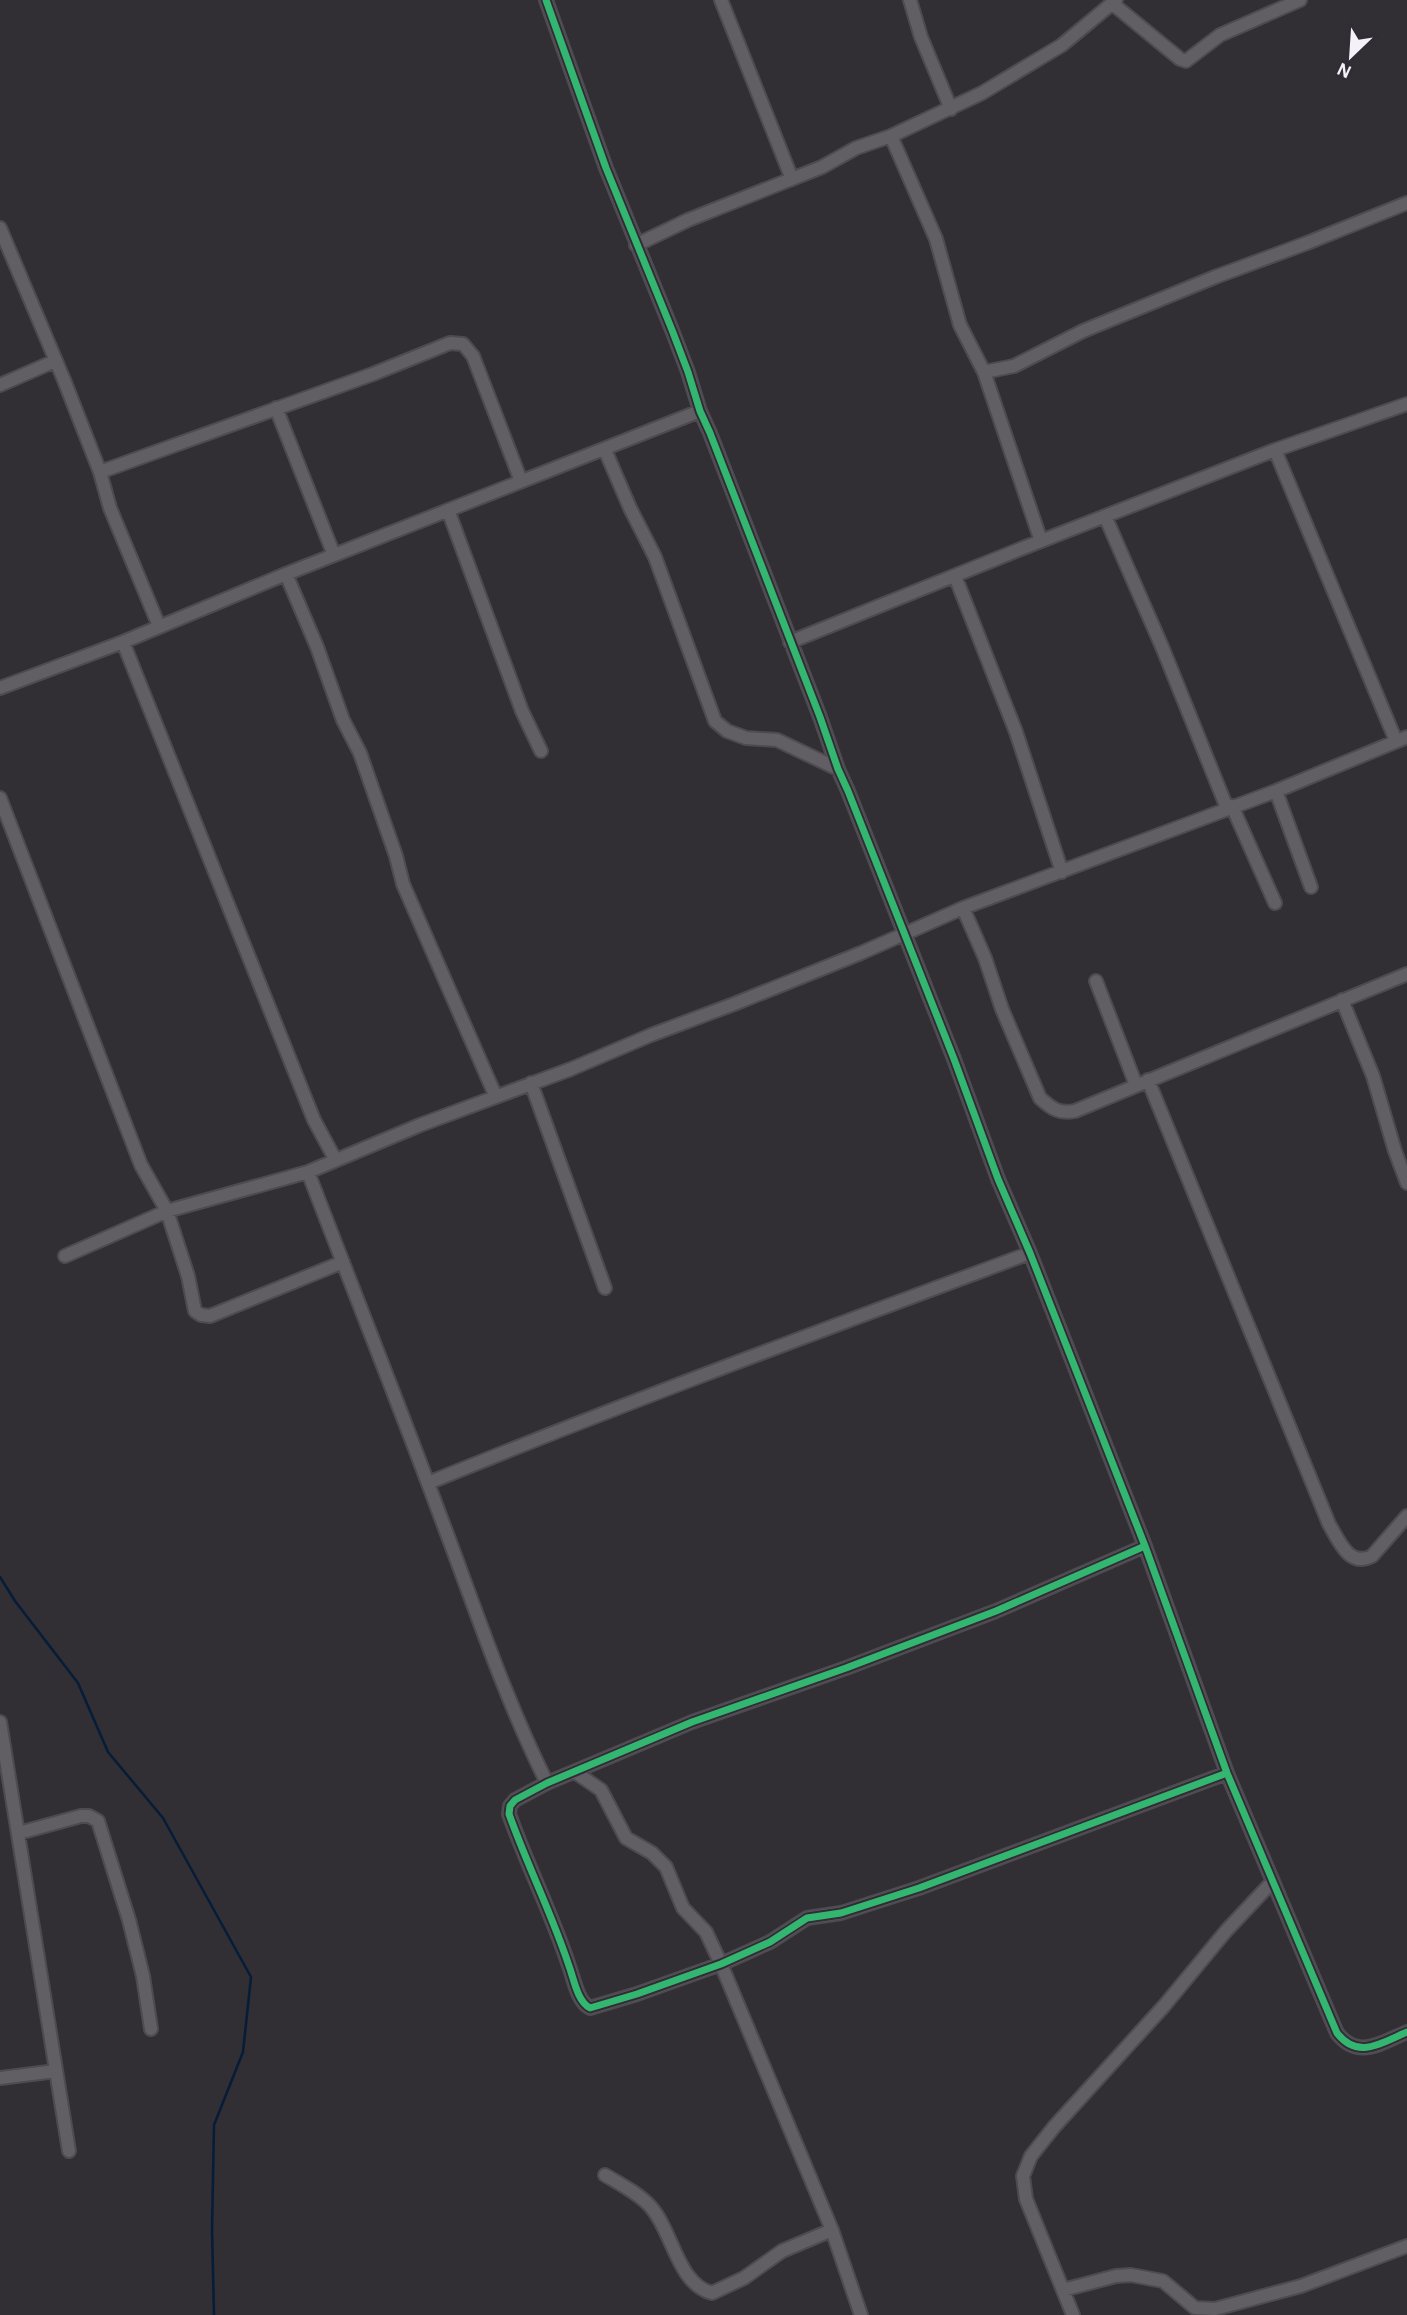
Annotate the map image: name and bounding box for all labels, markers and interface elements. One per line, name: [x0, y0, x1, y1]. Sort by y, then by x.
north arrow: [1316, 21, 1386, 91]
text: N: [1334, 59, 1354, 81]

